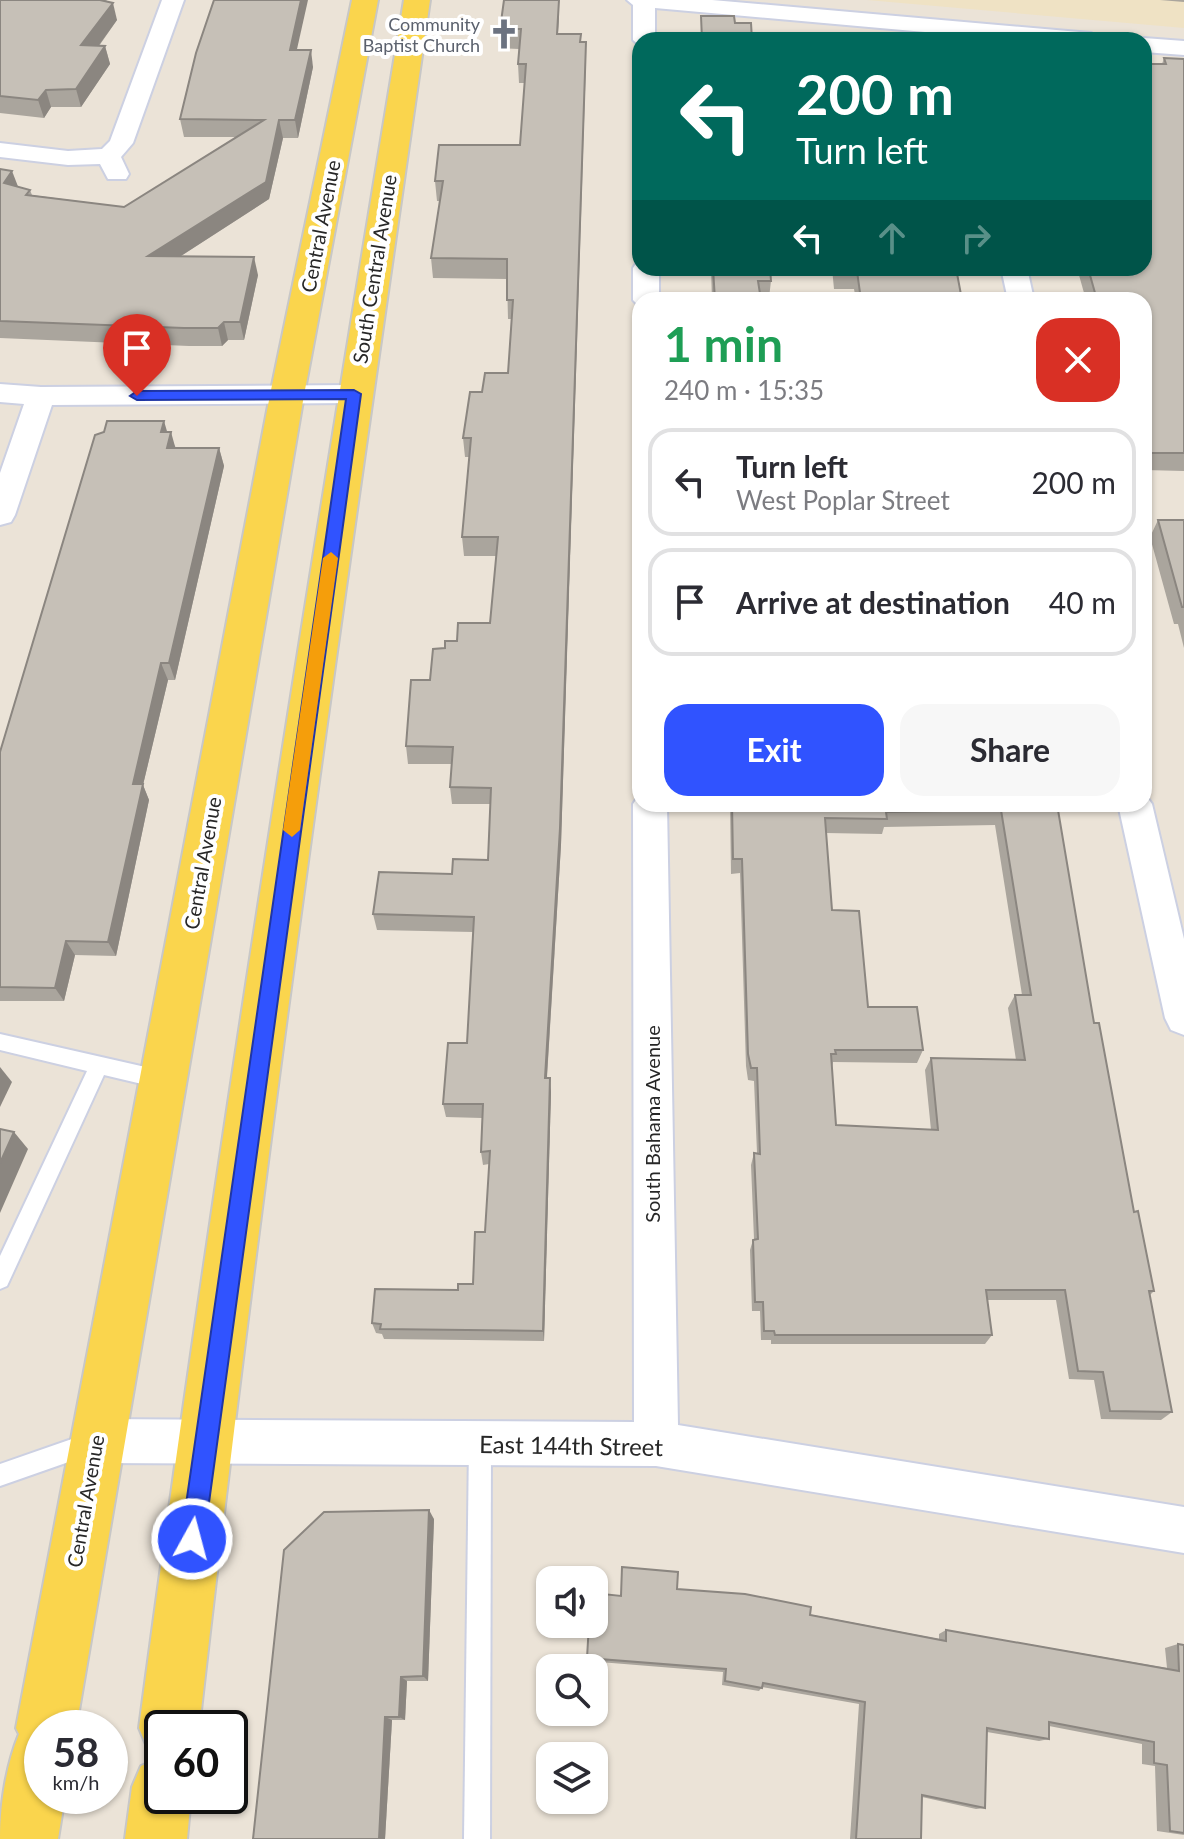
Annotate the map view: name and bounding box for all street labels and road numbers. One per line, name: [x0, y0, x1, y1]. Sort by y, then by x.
street label: Central Avenue: [295, 158, 345, 294]
street label: South Central Avenue: [347, 173, 401, 365]
street label: Central Avenue: [179, 795, 225, 931]
street label: South Bahama Avenue: [640, 1025, 664, 1223]
street label: East 144th Street: [479, 1429, 664, 1461]
street label: Central Avenue: [62, 1433, 108, 1569]

